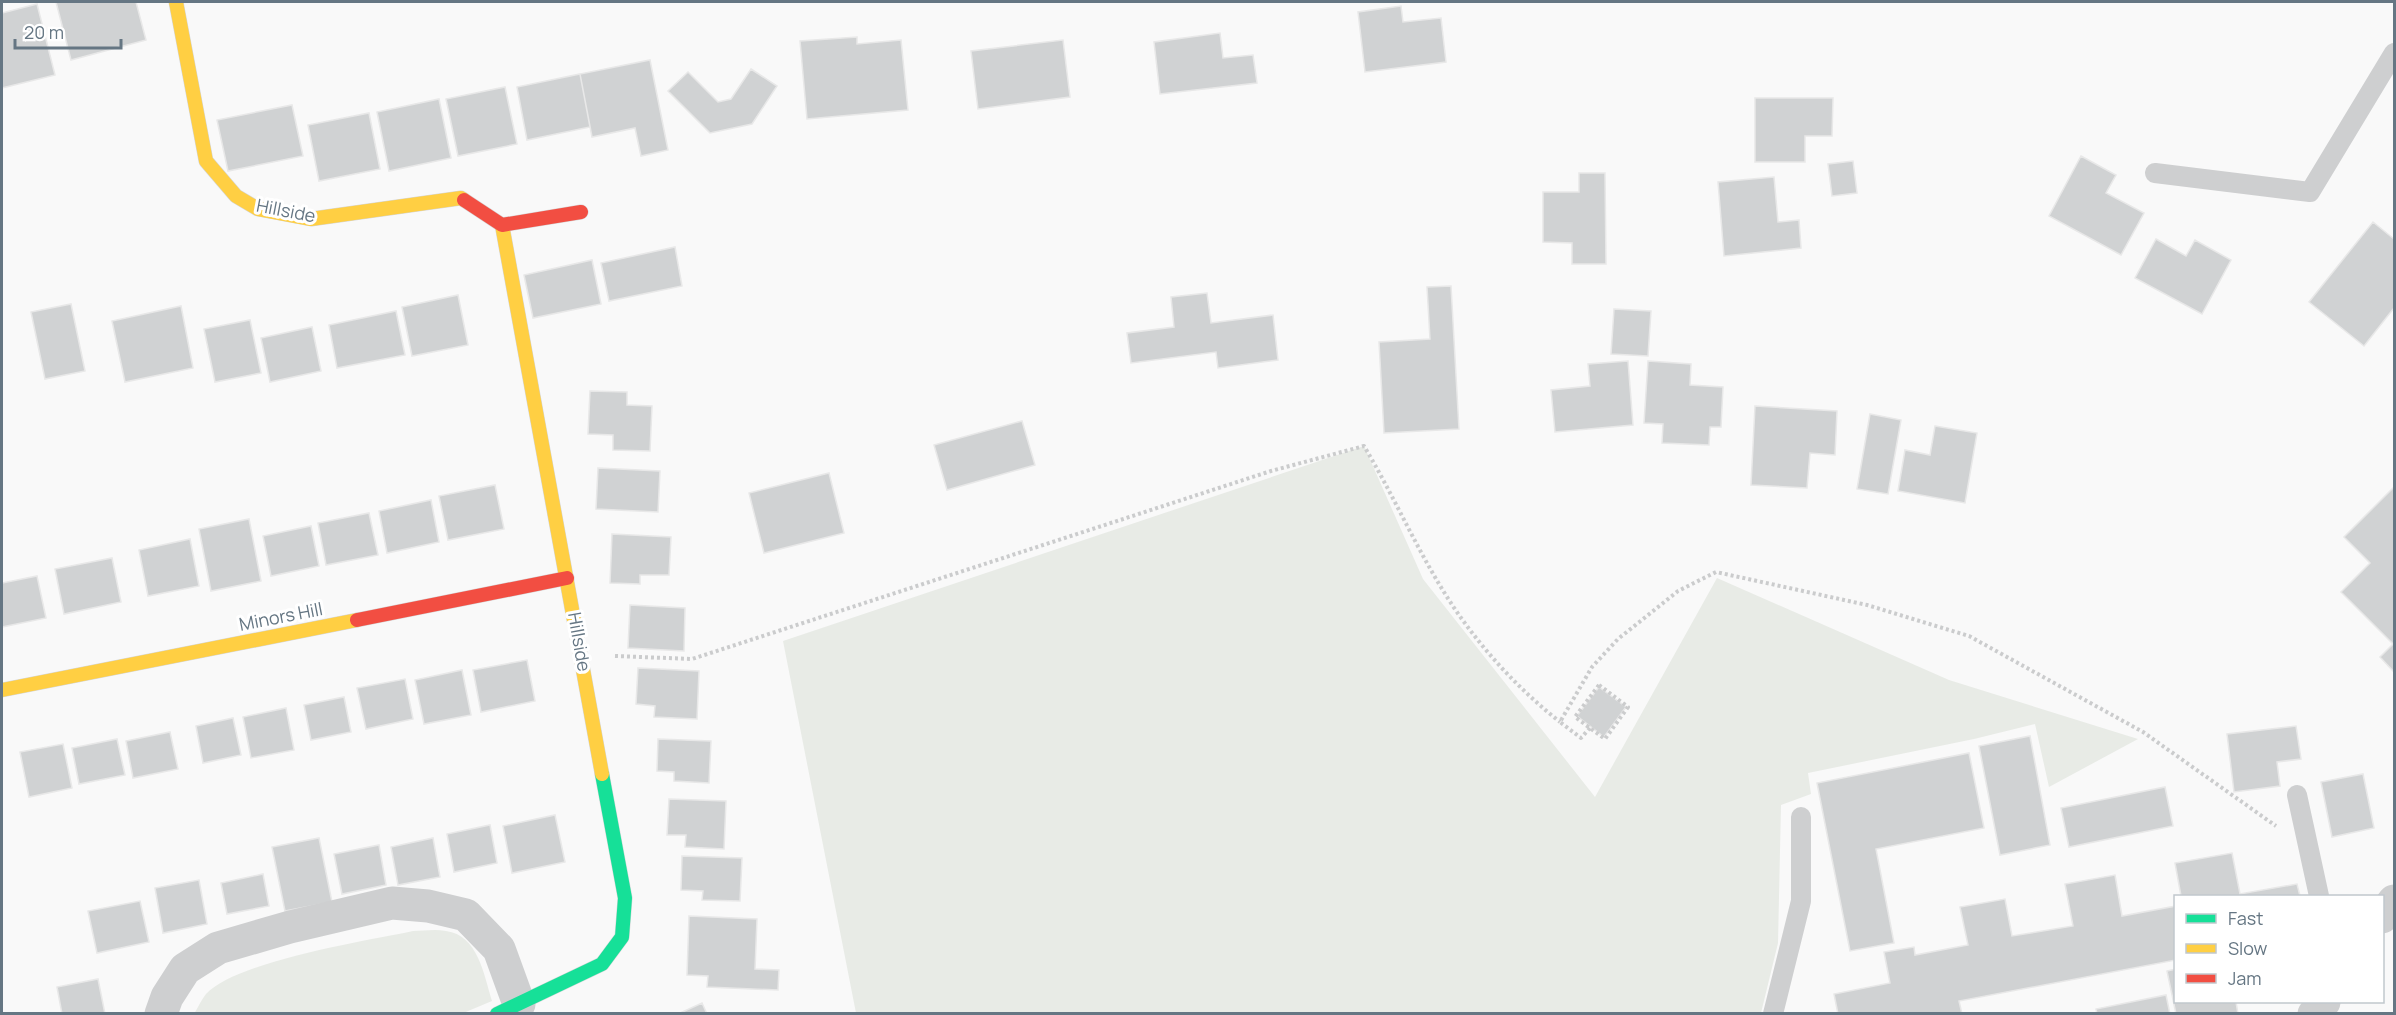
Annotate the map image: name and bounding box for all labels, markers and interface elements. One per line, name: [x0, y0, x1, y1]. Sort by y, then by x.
scale bar: [15, 12, 122, 50]
text: 20 m: [24, 20, 64, 44]
street label: Hillside: [255, 193, 318, 228]
street label: Minors Hill: [237, 596, 325, 636]
street label: Hillside: [563, 610, 597, 673]
legend: [2174, 895, 2384, 1003]
text: Fast: [2228, 906, 2263, 930]
text: Slow: [2228, 936, 2268, 960]
text: Jam: [2228, 966, 2262, 990]

